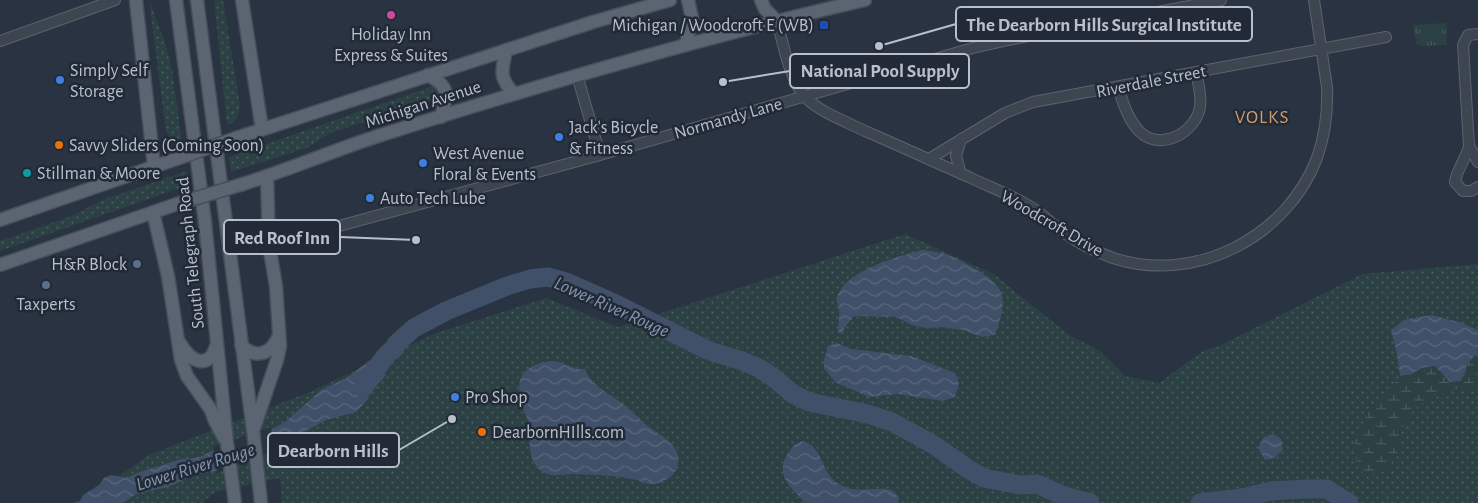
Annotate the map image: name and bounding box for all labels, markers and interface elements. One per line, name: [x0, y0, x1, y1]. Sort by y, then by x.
callout: The Dearborn Hills Surgical Institute: [956, 7, 1252, 41]
marker: Holiday Inn Express & Suites: [385, 9, 397, 21]
text: The Dearborn Hills Surgical Institute: [966, 16, 1242, 35]
place label: Michigan / Woodcroft E (WB): [612, 17, 814, 35]
marker: Michigan / Woodcroft E (WB): [818, 19, 830, 31]
place label: Holiday Inn Express & Suites: [334, 26, 448, 65]
callout: National Pool Supply: [790, 54, 969, 88]
place label: Simply Self Storage: [70, 62, 149, 101]
text: National Pool Supply: [801, 62, 960, 81]
street label: Riverdale Street: [1095, 62, 1208, 101]
marker: Simply Self Storage: [54, 74, 66, 86]
street label: Michigan Avenue: [363, 78, 483, 132]
street label: Normandy Lane: [672, 95, 784, 143]
district label: VOLKS: [1235, 108, 1289, 127]
place label: Jack's Bicycle & Fitness: [569, 119, 658, 158]
marker: Jack's Bicycle & Fitness: [553, 131, 565, 143]
place label: Savvy Sliders (Coming Soon): [69, 137, 264, 155]
marker: Savvy Sliders (Coming Soon): [53, 139, 65, 151]
place label: West Avenue Floral & Events: [433, 145, 536, 184]
marker: West Avenue Floral & Events: [417, 157, 429, 169]
place label: Stillman & Moore: [37, 165, 160, 183]
marker: Stillman & Moore: [21, 167, 33, 179]
street label: South Telegraph Road: [174, 176, 208, 330]
street label: Woodcroft Drive: [997, 187, 1106, 260]
place label: Auto Tech Lube: [380, 190, 486, 208]
marker: Auto Tech Lube: [364, 192, 376, 204]
callout: Red Roof Inn: [224, 220, 340, 254]
text: Red Roof Inn: [234, 229, 330, 248]
place label: H&R Block: [51, 256, 128, 274]
marker: H&R Block: [131, 258, 143, 270]
water label: Lower River Rouge: [551, 274, 672, 341]
marker: Taxperts: [40, 279, 52, 291]
place label: Taxperts: [16, 296, 76, 314]
place label: Pro Shop: [465, 389, 527, 407]
marker: Pro Shop: [449, 391, 461, 403]
place label: DearbornHIlls.com: [492, 424, 624, 442]
marker: DearbornHIlls.com: [476, 426, 488, 438]
callout: Dearborn Hills: [268, 433, 399, 467]
water label: Lower River Rouge: [134, 440, 257, 495]
text: Dearborn Hills: [277, 442, 389, 461]

